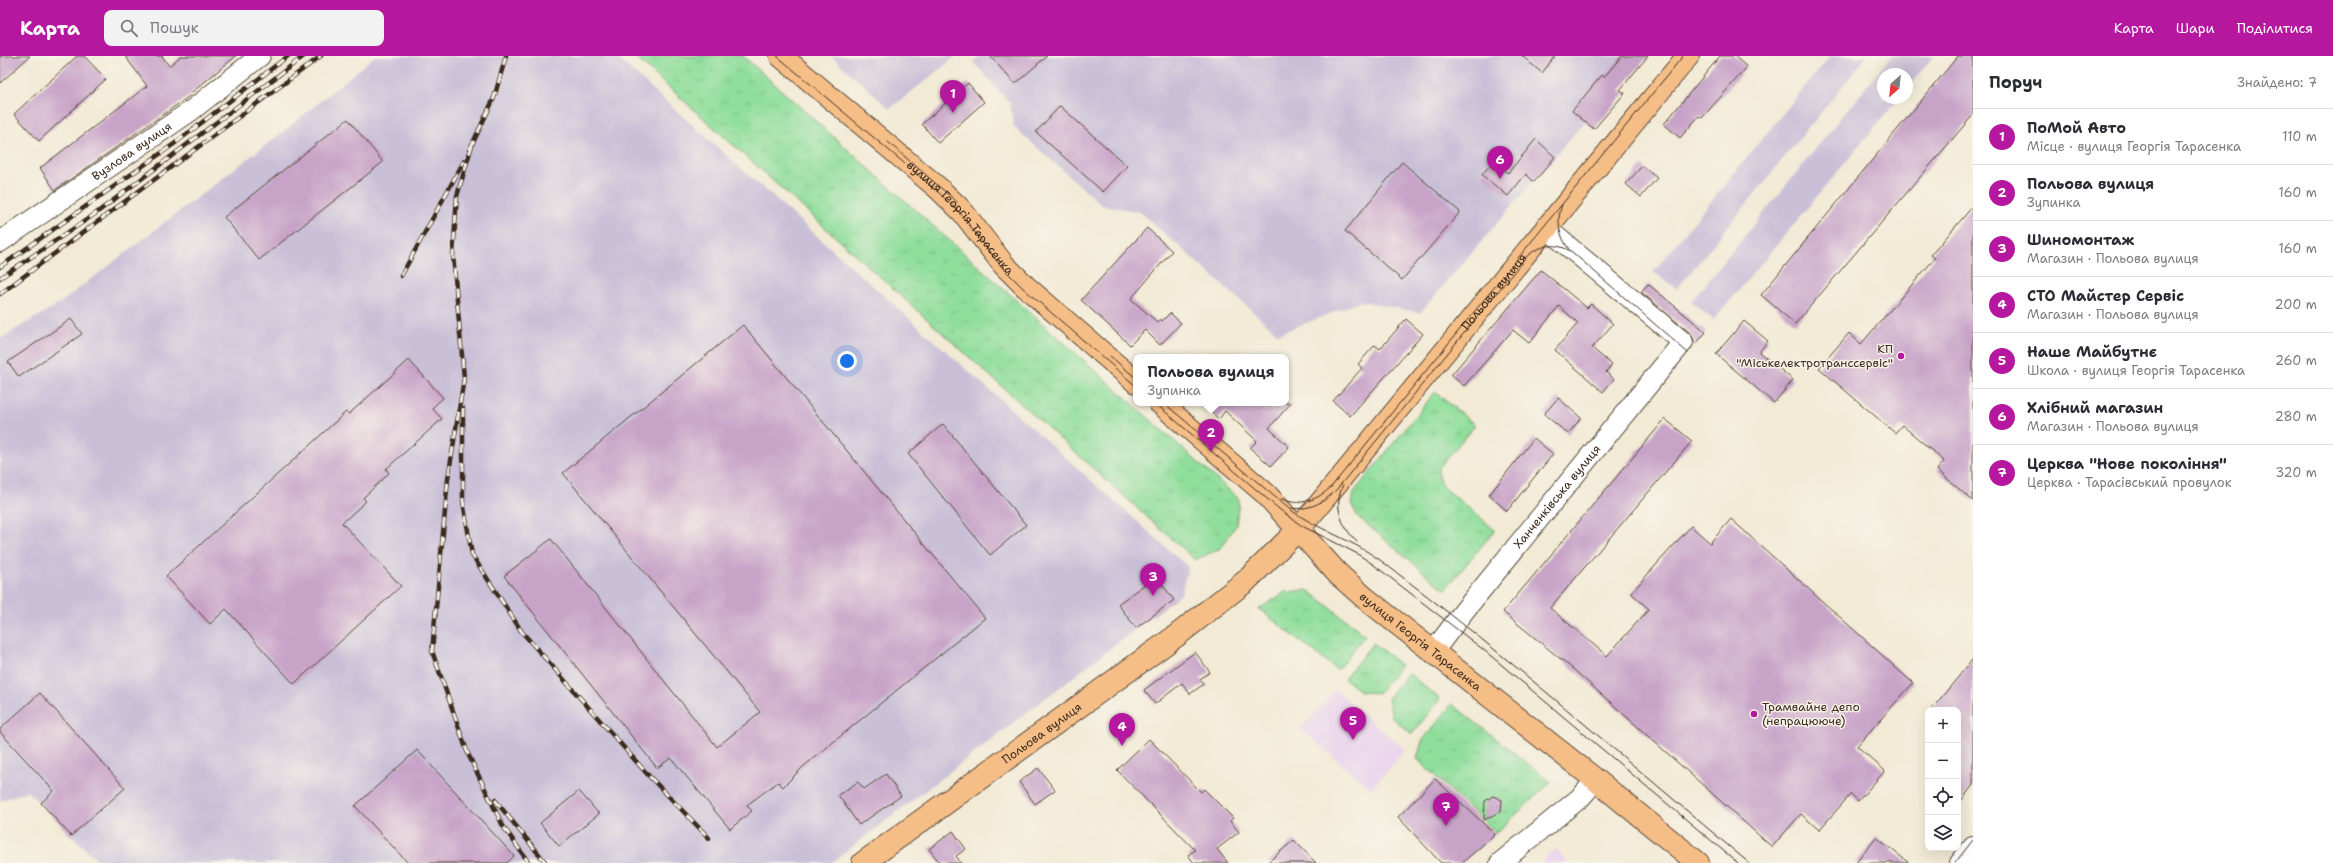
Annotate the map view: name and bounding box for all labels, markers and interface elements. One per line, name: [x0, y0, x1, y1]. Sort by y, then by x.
search box: [104, 10, 384, 46]
text: Карта: [20, 16, 80, 41]
icon: search: [118, 17, 140, 39]
text: Пошук: [150, 18, 199, 38]
text: Карта: [2114, 19, 2154, 37]
text: Шари: [2176, 19, 2215, 37]
text: Поділитися: [2237, 19, 2313, 37]
north arrow: [1877, 68, 1913, 104]
text: Поруч: [1989, 71, 2042, 93]
text: Знайдено: 7: [2237, 74, 2317, 91]
pin: 1: [940, 80, 966, 113]
street label: Вузлова вулиця: [89, 118, 175, 184]
text: ПоМой Авто: [2027, 118, 2126, 138]
text: 1: [1999, 128, 2005, 145]
text: 110 m: [2282, 128, 2317, 145]
text: Місце · вулиця Георгія Тарасенка: [2027, 138, 2241, 155]
pin: 6: [1487, 146, 1513, 179]
street label: вулиця Георгія Тарасенка: [903, 157, 1018, 279]
text: Польова вулиця: [2027, 174, 2154, 194]
text: 2: [1997, 184, 2007, 201]
text: 160 m: [2279, 184, 2317, 201]
text: Зупинка: [2027, 194, 2081, 211]
text: Шиномонтаж: [2027, 230, 2134, 250]
text: 3: [1997, 240, 2007, 257]
text: 160 m: [2279, 240, 2317, 257]
street label: Польова вулиця: [1458, 250, 1530, 334]
text: Магазин · Польова вулиця: [2027, 250, 2199, 267]
text: СТО Майстер Сервіс: [2027, 286, 2184, 306]
text: 4: [1997, 296, 2007, 313]
text: 200 m: [2275, 296, 2317, 313]
text: Магазин · Польова вулиця: [2027, 306, 2199, 323]
place label: КП "Міськелектротранссервіс": [1736, 341, 1893, 371]
text: Наше Майбутнє: [2027, 342, 2157, 362]
your location: [837, 351, 857, 371]
marker: КП "Міськелектротранссервіс": [1896, 351, 1906, 361]
text: 5: [1998, 352, 2006, 369]
text: 260 m: [2275, 352, 2317, 369]
popup: [1133, 354, 1289, 406]
text: Польова вулиця: [1147, 362, 1275, 382]
text: Школа · вулиця Георгія Тарасенка: [2027, 362, 2245, 379]
text: Зупинка: [1147, 382, 1201, 399]
text: Хлібний магазин: [2027, 398, 2163, 418]
text: 6: [1997, 408, 2007, 425]
text: 280 m: [2275, 408, 2317, 425]
text: Магазин · Польова вулиця: [2027, 418, 2199, 435]
pin: 2: [1198, 419, 1224, 452]
street label: Ханченківська вулиця: [1510, 441, 1604, 552]
text: Церква "Нове покоління": [2027, 454, 2227, 474]
text: 7: [1997, 464, 2007, 481]
text: 320 m: [2275, 464, 2317, 481]
text: Церква · Тарасівський провулок: [2027, 474, 2232, 491]
pin: 3: [1140, 563, 1166, 596]
street label: вулиця Георгія Тарасенка: [1356, 589, 1485, 695]
street label: Польова вулиця: [999, 699, 1085, 768]
place label: Трамвайне депо (непрацююче): [1762, 699, 1860, 729]
pin: 5: [1340, 707, 1366, 740]
map controls: [1925, 707, 1961, 851]
button: +: [1925, 707, 1961, 743]
marker: Трамвайне депо (непрацююче): [1749, 709, 1759, 719]
pin: 4: [1109, 713, 1135, 746]
button: −: [1925, 743, 1961, 779]
button: locate: [1925, 779, 1961, 815]
pin: 7: [1433, 793, 1459, 826]
button: layers: [1925, 815, 1961, 851]

